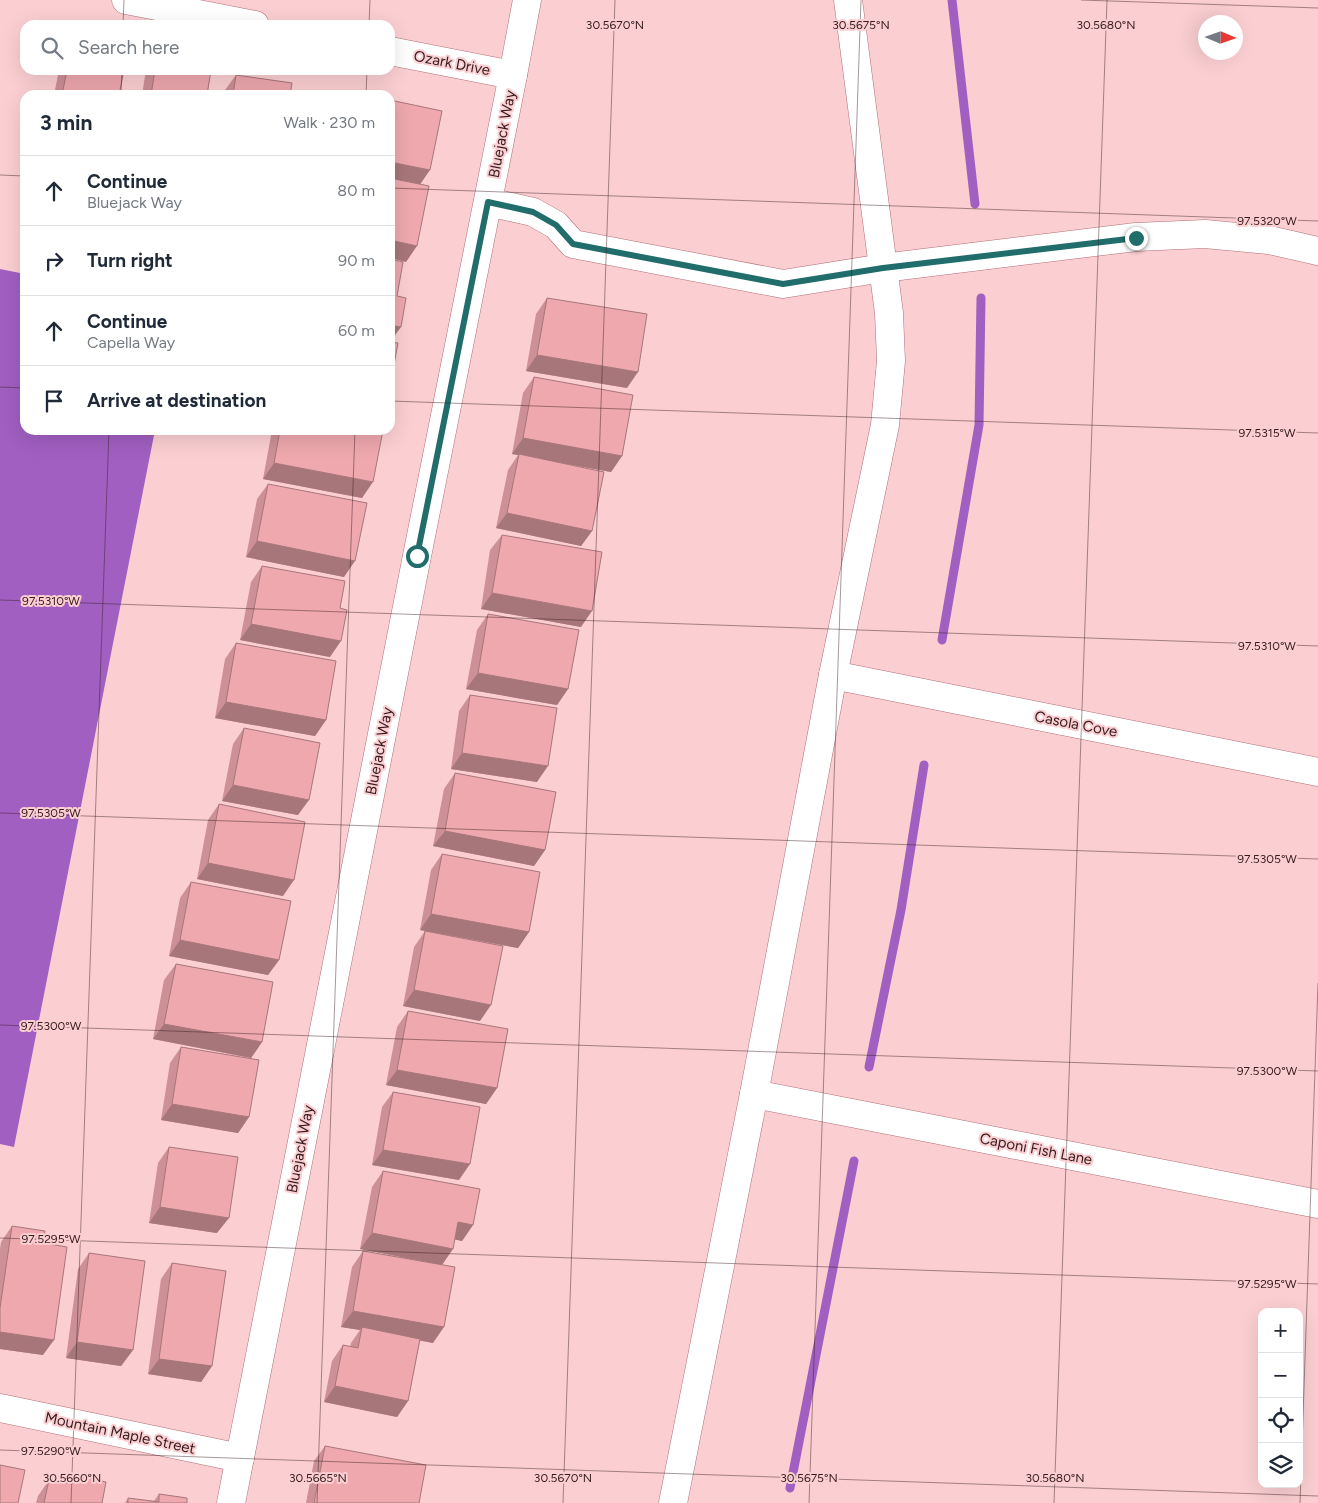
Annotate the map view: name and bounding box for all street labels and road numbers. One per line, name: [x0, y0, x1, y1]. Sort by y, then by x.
street label: Ozark Drive: [412, 47, 492, 79]
street label: Bluejack Way: [485, 88, 519, 179]
street label: Bluejack Way: [362, 705, 396, 796]
street label: Casola Cove: [1033, 707, 1119, 741]
street label: Bluejack Way: [283, 1103, 317, 1194]
street label: Caponi Fish Lane: [978, 1129, 1094, 1169]
street label: Mountain Maple Street: [43, 1408, 197, 1458]

